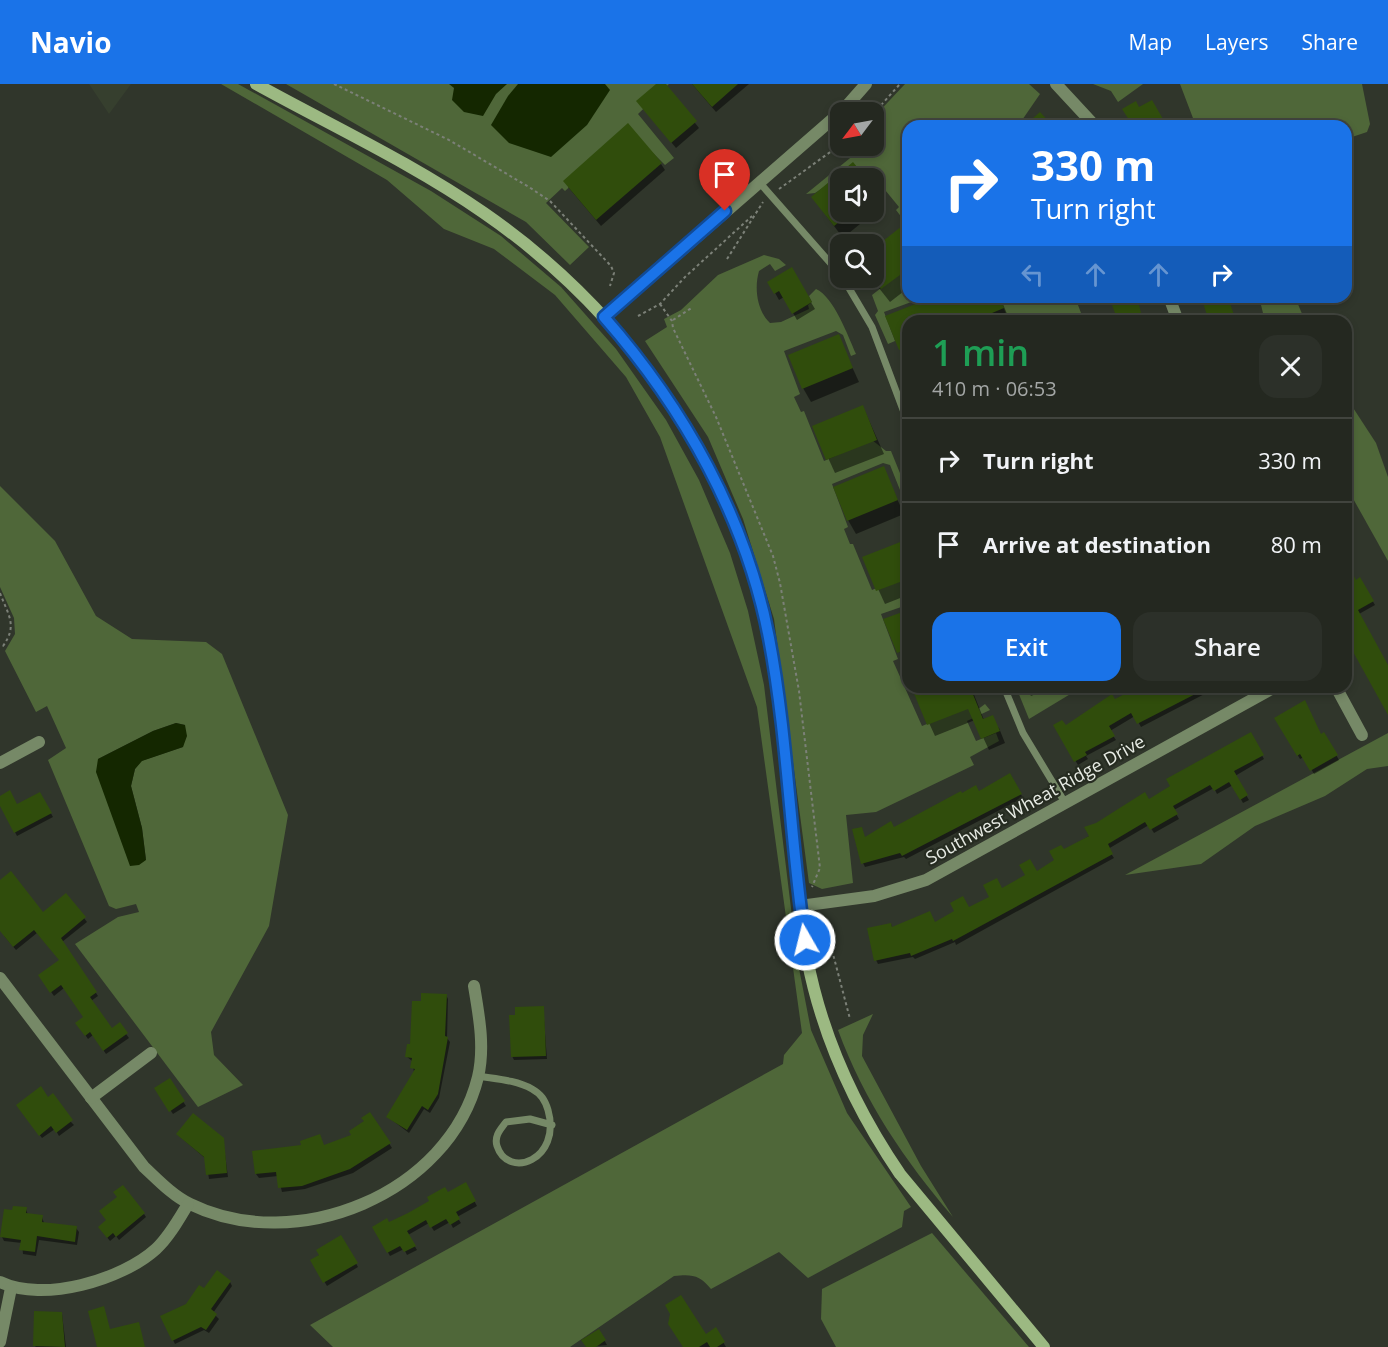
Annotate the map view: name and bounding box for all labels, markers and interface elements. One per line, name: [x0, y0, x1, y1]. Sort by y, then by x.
text: Navio: [30, 23, 111, 61]
text: Map: [1129, 28, 1172, 56]
text: Layers: [1205, 28, 1269, 56]
text: Share: [1302, 28, 1358, 56]
north arrow: [830, 102, 884, 156]
map controls: [830, 102, 884, 288]
text: 330 m: [1031, 136, 1155, 193]
icon: right: [932, 144, 1010, 222]
pin: [699, 149, 750, 211]
icon: arrive: [708, 158, 741, 191]
button: sound: [830, 168, 884, 222]
text: Turn right: [1031, 190, 1156, 227]
button: search: [830, 234, 884, 288]
icon: left: [1016, 258, 1049, 291]
icon: ahead: [1079, 258, 1112, 291]
icon: ahead: [1142, 258, 1175, 291]
icon: right: [1205, 258, 1238, 291]
text: 1 min: [932, 328, 1029, 377]
button: close: [1259, 335, 1322, 398]
text: 410 m · 06:53: [932, 375, 1057, 402]
icon: right: [932, 444, 965, 477]
text: Turn right: [983, 445, 1094, 475]
text: 330 m: [1258, 445, 1322, 475]
icon: arrive: [932, 528, 965, 561]
text: Arrive at destination: [983, 529, 1211, 559]
text: 80 m: [1271, 529, 1322, 559]
button: Exit: [932, 612, 1121, 681]
button: Share: [1133, 612, 1322, 681]
street label: Southwest Wheat Ridge Drive: [921, 729, 1149, 869]
position arrow: [773, 908, 837, 972]

